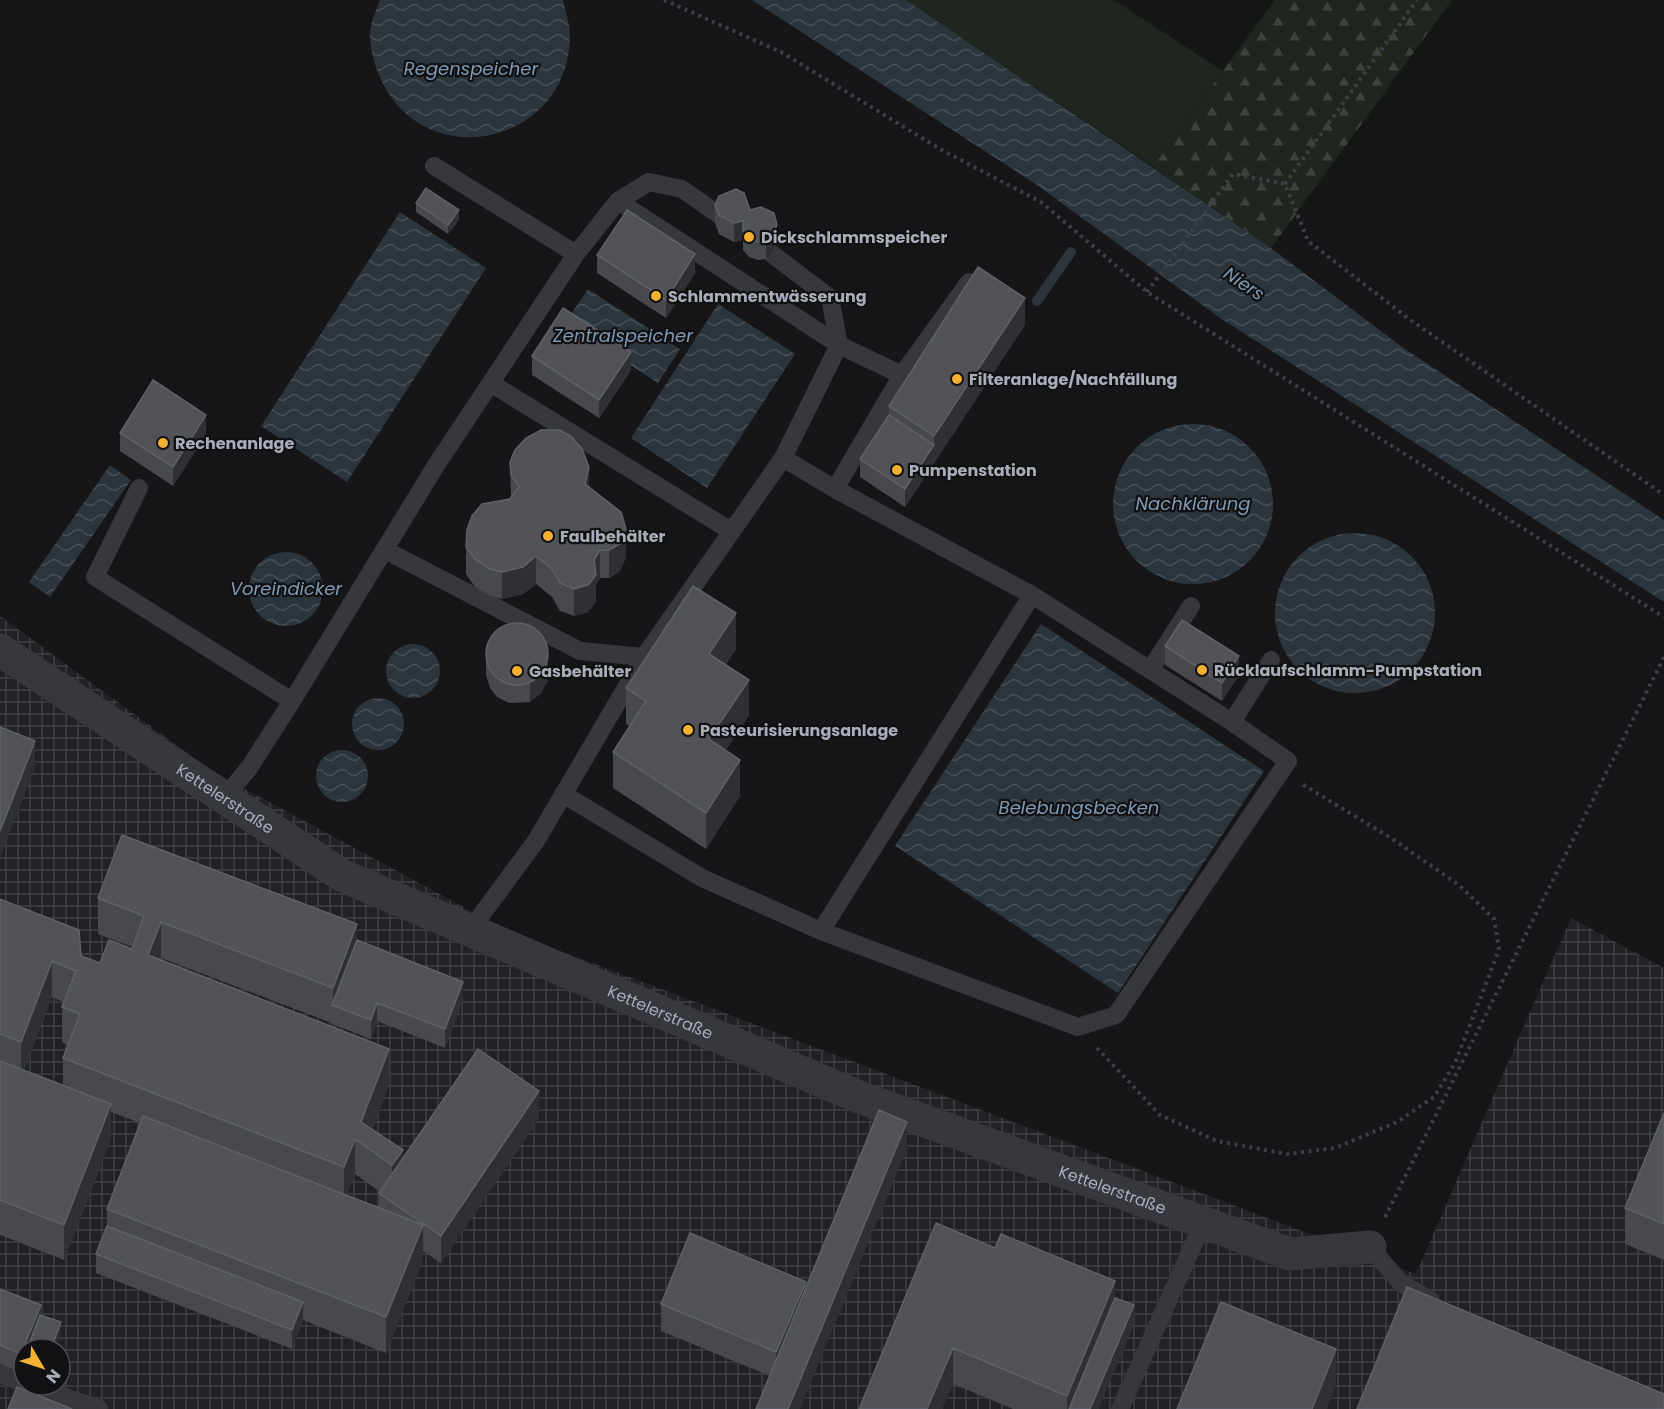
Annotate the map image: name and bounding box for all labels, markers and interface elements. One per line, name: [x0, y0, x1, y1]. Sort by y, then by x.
water label: Regenspeicher: [404, 56, 539, 81]
place label: Dickschlammspeicher: [761, 226, 947, 249]
marker: Dickschlammspeicher: [742, 230, 756, 244]
water label: Niers: [1219, 261, 1270, 306]
place label: Schlammentwässerung: [668, 285, 867, 308]
marker: Schlammentwässerung: [649, 289, 663, 303]
water label: Zentralspeicher: [552, 323, 694, 348]
place label: Filteranlage/Nachfällung: [969, 368, 1177, 391]
marker: Filteranlage/Nachfällung: [950, 372, 964, 386]
place label: Rechenanlage: [175, 432, 294, 455]
marker: Rechenanlage: [156, 436, 170, 450]
place label: Pumpenstation: [909, 459, 1037, 482]
marker: Pumpenstation: [890, 463, 904, 477]
water label: Nachklärung: [1135, 491, 1251, 516]
place label: Faulbehälter: [560, 525, 666, 548]
marker: Faulbehälter: [541, 529, 555, 543]
water label: Voreindicker: [230, 576, 343, 601]
place label: Rücklaufschlamm-Pumpstation: [1214, 659, 1482, 682]
place label: Gasbehälter: [529, 660, 631, 683]
marker: Rücklaufschlamm-Pumpstation: [1195, 663, 1209, 677]
marker: Gasbehälter: [510, 664, 524, 678]
place label: Pasteurisierungsanlage: [700, 719, 898, 742]
marker: Pasteurisierungsanlage: [681, 723, 695, 737]
street label: Kettelerstraße: [172, 758, 279, 840]
water label: Belebungsbecken: [999, 795, 1159, 820]
street label: Kettelerstraße: [604, 980, 717, 1045]
street label: Kettelerstraße: [1056, 1160, 1169, 1220]
north arrow: [12, 1337, 72, 1397]
text: N: [41, 1364, 66, 1388]

